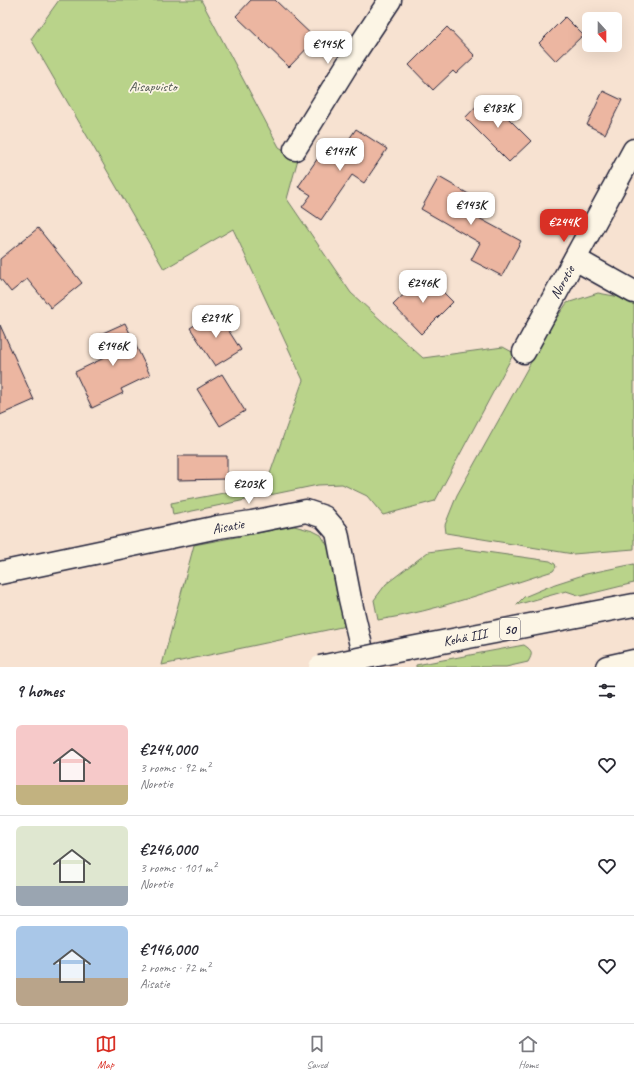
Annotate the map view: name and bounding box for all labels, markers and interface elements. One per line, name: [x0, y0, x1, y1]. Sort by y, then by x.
north arrow: [582, 12, 622, 52]
map controls: [582, 12, 622, 52]
pin: €145K: [300, 31, 356, 65]
text: €145K: [313, 36, 343, 52]
park label: Aisapuisto: [129, 78, 179, 95]
pin: €183K: [470, 95, 526, 129]
text: €183K: [483, 100, 513, 116]
pin: €147K: [312, 138, 368, 172]
text: €147K: [325, 143, 355, 159]
pin: €143K: [443, 192, 499, 226]
text: €143K: [456, 197, 486, 213]
pin: €244K: [536, 209, 592, 243]
text: €244K: [549, 214, 579, 230]
street label: Norotie: [546, 262, 579, 302]
pin: €246K: [395, 270, 451, 304]
text: €246K: [408, 275, 438, 291]
pin: €291K: [188, 305, 244, 339]
text: €291K: [201, 310, 231, 326]
pin: €146K: [85, 333, 141, 367]
text: €146K: [98, 338, 128, 354]
pin: €203K: [221, 471, 277, 505]
text: €203K: [234, 476, 264, 492]
street label: Aisatie: [211, 515, 247, 538]
road number: 50: [500, 618, 520, 640]
street label: Kehä III: [442, 624, 492, 650]
icon: filters: [596, 680, 618, 702]
text: 9 homes: [16, 681, 64, 702]
text: €244,000: [140, 739, 197, 760]
icon: home: [48, 741, 96, 789]
icon: heart: [596, 754, 618, 776]
text: 3 rooms · 92 m²: [140, 760, 210, 776]
text: Norotie: [140, 776, 173, 792]
text: €246,000: [140, 839, 197, 860]
icon: home: [48, 842, 96, 890]
icon: heart: [596, 855, 618, 877]
text: 3 rooms · 101 m²: [140, 860, 216, 876]
text: Norotie: [140, 876, 173, 892]
text: €146,000: [140, 939, 197, 960]
icon: home: [48, 942, 96, 990]
icon: heart: [596, 955, 618, 977]
text: 2 rooms · 72 m²: [140, 960, 210, 976]
text: Aisatie: [140, 976, 170, 992]
tab: Map: [95, 1033, 117, 1071]
tab: Saved: [306, 1033, 328, 1071]
tab: Home: [517, 1033, 539, 1071]

